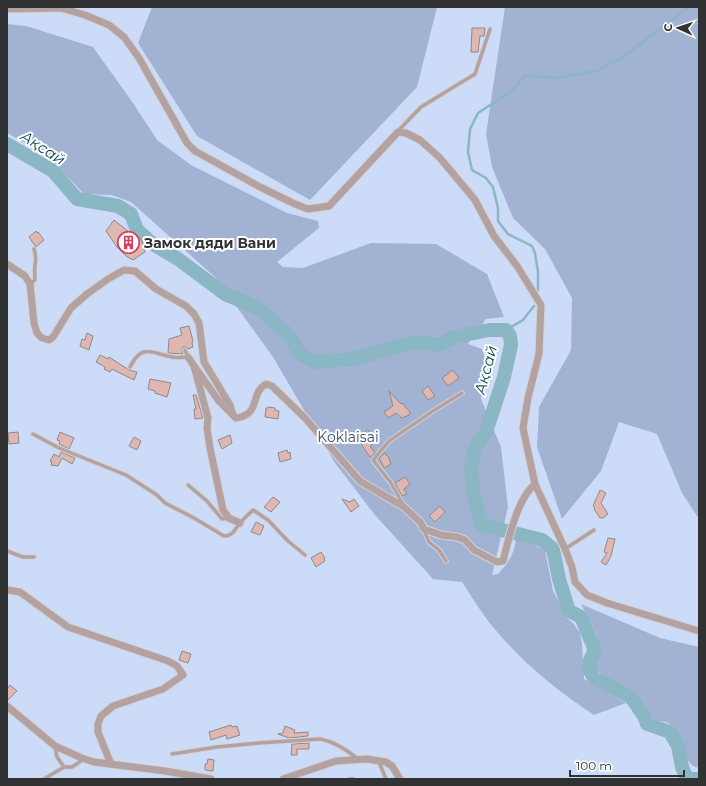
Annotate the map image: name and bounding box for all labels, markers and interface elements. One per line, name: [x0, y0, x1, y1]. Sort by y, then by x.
north arrow: [658, 8, 698, 48]
text: С: [661, 23, 675, 32]
water label: Ақсай: [17, 126, 69, 169]
building icon: Замок дяди Вани: [115, 230, 141, 256]
place label: Замок дяди Вани: [143, 234, 276, 252]
water label: Ақсай: [470, 344, 501, 397]
park label: Koklaisai: [317, 428, 379, 446]
scale bar: [570, 752, 684, 778]
text: 100 m: [576, 758, 612, 773]

